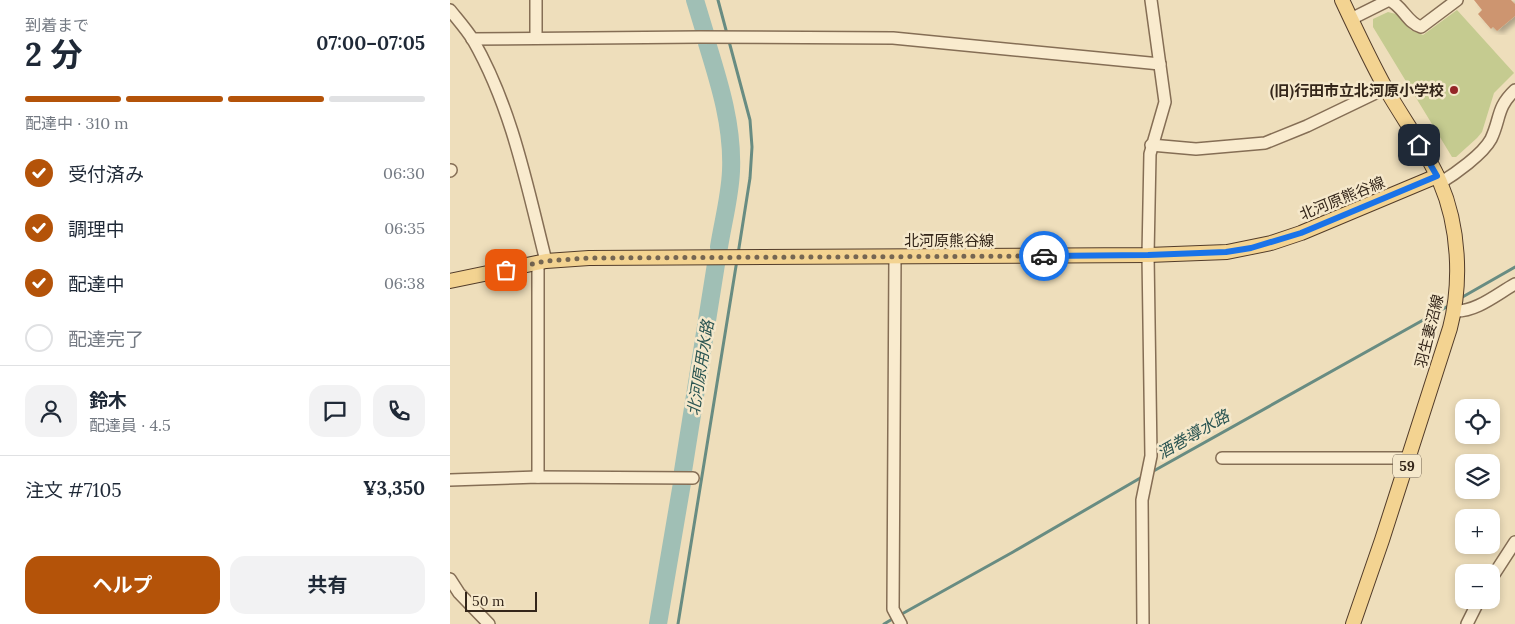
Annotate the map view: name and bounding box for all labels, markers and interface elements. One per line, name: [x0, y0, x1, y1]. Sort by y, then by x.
text: 到着まで: [25, 15, 89, 35]
text: 07:00–07:05: [316, 31, 425, 55]
text: 2 分: [25, 34, 82, 75]
place label: (旧)行田市立北河原小学校: [1270, 81, 1444, 101]
marker: (旧)行田市立北河原小学校: [1448, 84, 1460, 96]
text: 配達中 · 310 m: [25, 113, 129, 133]
pin: [1398, 124, 1440, 166]
icon: home: [1405, 131, 1433, 159]
icon: check: [25, 159, 53, 187]
text: 受付済み: [68, 162, 144, 186]
text: 06:30: [383, 163, 425, 183]
street label: 北河原熊谷線: [1297, 172, 1387, 224]
icon: check: [25, 214, 53, 242]
text: 調理中: [68, 217, 125, 241]
text: 06:35: [384, 218, 425, 238]
street label: 北河原熊谷線: [904, 231, 994, 250]
courier: [1019, 231, 1069, 281]
icon: car: [1030, 242, 1058, 270]
pin: [485, 249, 527, 291]
icon: bag: [492, 256, 520, 284]
icon: check: [25, 269, 53, 297]
text: 配達中: [68, 272, 125, 296]
text: 06:38: [384, 273, 425, 293]
street label: 羽生妻沼線: [1411, 292, 1447, 370]
water label: 北河原用水路: [683, 317, 718, 417]
text: 配達完了: [68, 327, 144, 351]
button: person: [25, 385, 77, 437]
button: chat: [309, 385, 361, 437]
button: phone: [373, 385, 425, 437]
text: 鈴木: [89, 388, 127, 412]
map controls: [1455, 399, 1500, 609]
button: locate: [1455, 399, 1500, 444]
water label: 酒巻導水路: [1153, 404, 1234, 463]
text: 配達員 · 4.5: [89, 415, 171, 435]
road number: 59: [1393, 454, 1421, 478]
button: layers: [1455, 454, 1500, 499]
text: ¥3,350: [363, 476, 425, 500]
text: 注文 #7105: [25, 478, 122, 502]
button: +: [1455, 509, 1500, 554]
button: ヘルプ: [25, 556, 220, 614]
button: 共有: [230, 556, 425, 614]
button: −: [1455, 564, 1500, 609]
scale bar: [465, 589, 538, 612]
text: 50 m: [472, 592, 505, 610]

